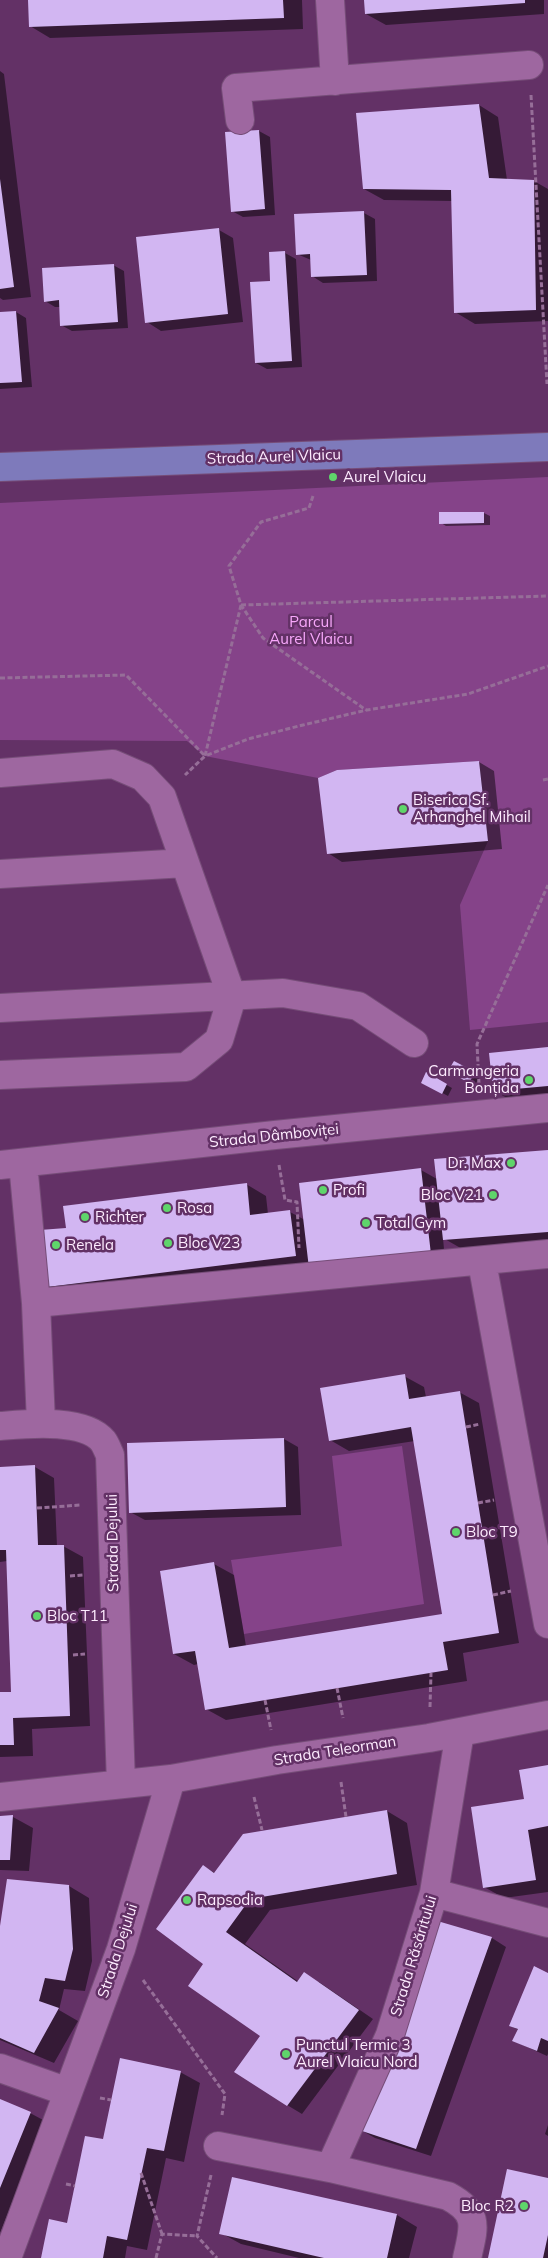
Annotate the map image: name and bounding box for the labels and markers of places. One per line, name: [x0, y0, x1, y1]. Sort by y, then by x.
place label: Aurel Vlaicu: [343, 468, 426, 486]
marker: Aurel Vlaicu: [327, 471, 339, 483]
place label: Biserica Sf. Arhanghel Mihail: [413, 791, 531, 826]
marker: Biserica Sf. Arhanghel Mihail: [397, 803, 409, 815]
place label: Carmangeria Bonțida: [428, 1062, 519, 1097]
marker: Carmangeria Bonțida: [523, 1074, 535, 1086]
place label: Dr. Max: [447, 1154, 501, 1172]
marker: Dr. Max: [505, 1157, 517, 1169]
place label: Profi: [333, 1181, 365, 1199]
marker: Profi: [317, 1184, 329, 1196]
place label: Bloc V21: [421, 1186, 483, 1204]
marker: Bloc V21: [487, 1189, 499, 1201]
place label: Rosa: [177, 1199, 212, 1217]
marker: Rosa: [161, 1202, 173, 1214]
place label: Richter: [95, 1208, 144, 1226]
marker: Richter: [79, 1211, 91, 1223]
place label: Total Gym: [376, 1214, 446, 1232]
marker: Total Gym: [360, 1217, 372, 1229]
place label: Bloc V23: [178, 1234, 240, 1252]
place label: Renela: [66, 1236, 114, 1254]
marker: Bloc V23: [162, 1237, 174, 1249]
marker: Renela: [50, 1239, 62, 1251]
place label: Bloc T9: [466, 1523, 518, 1541]
marker: Bloc T9: [450, 1526, 462, 1538]
place label: Bloc T11: [47, 1607, 108, 1625]
marker: Bloc T11: [31, 1610, 43, 1622]
place label: Rapsodia: [197, 1891, 263, 1909]
marker: Rapsodia: [181, 1894, 193, 1906]
place label: Punctul Termic 3 Aurel Vlaicu Nord: [296, 2036, 417, 2071]
marker: Punctul Termic 3 Aurel Vlaicu Nord: [280, 2048, 292, 2060]
place label: Bloc R2: [461, 2197, 514, 2215]
marker: Bloc R2: [518, 2200, 530, 2212]

